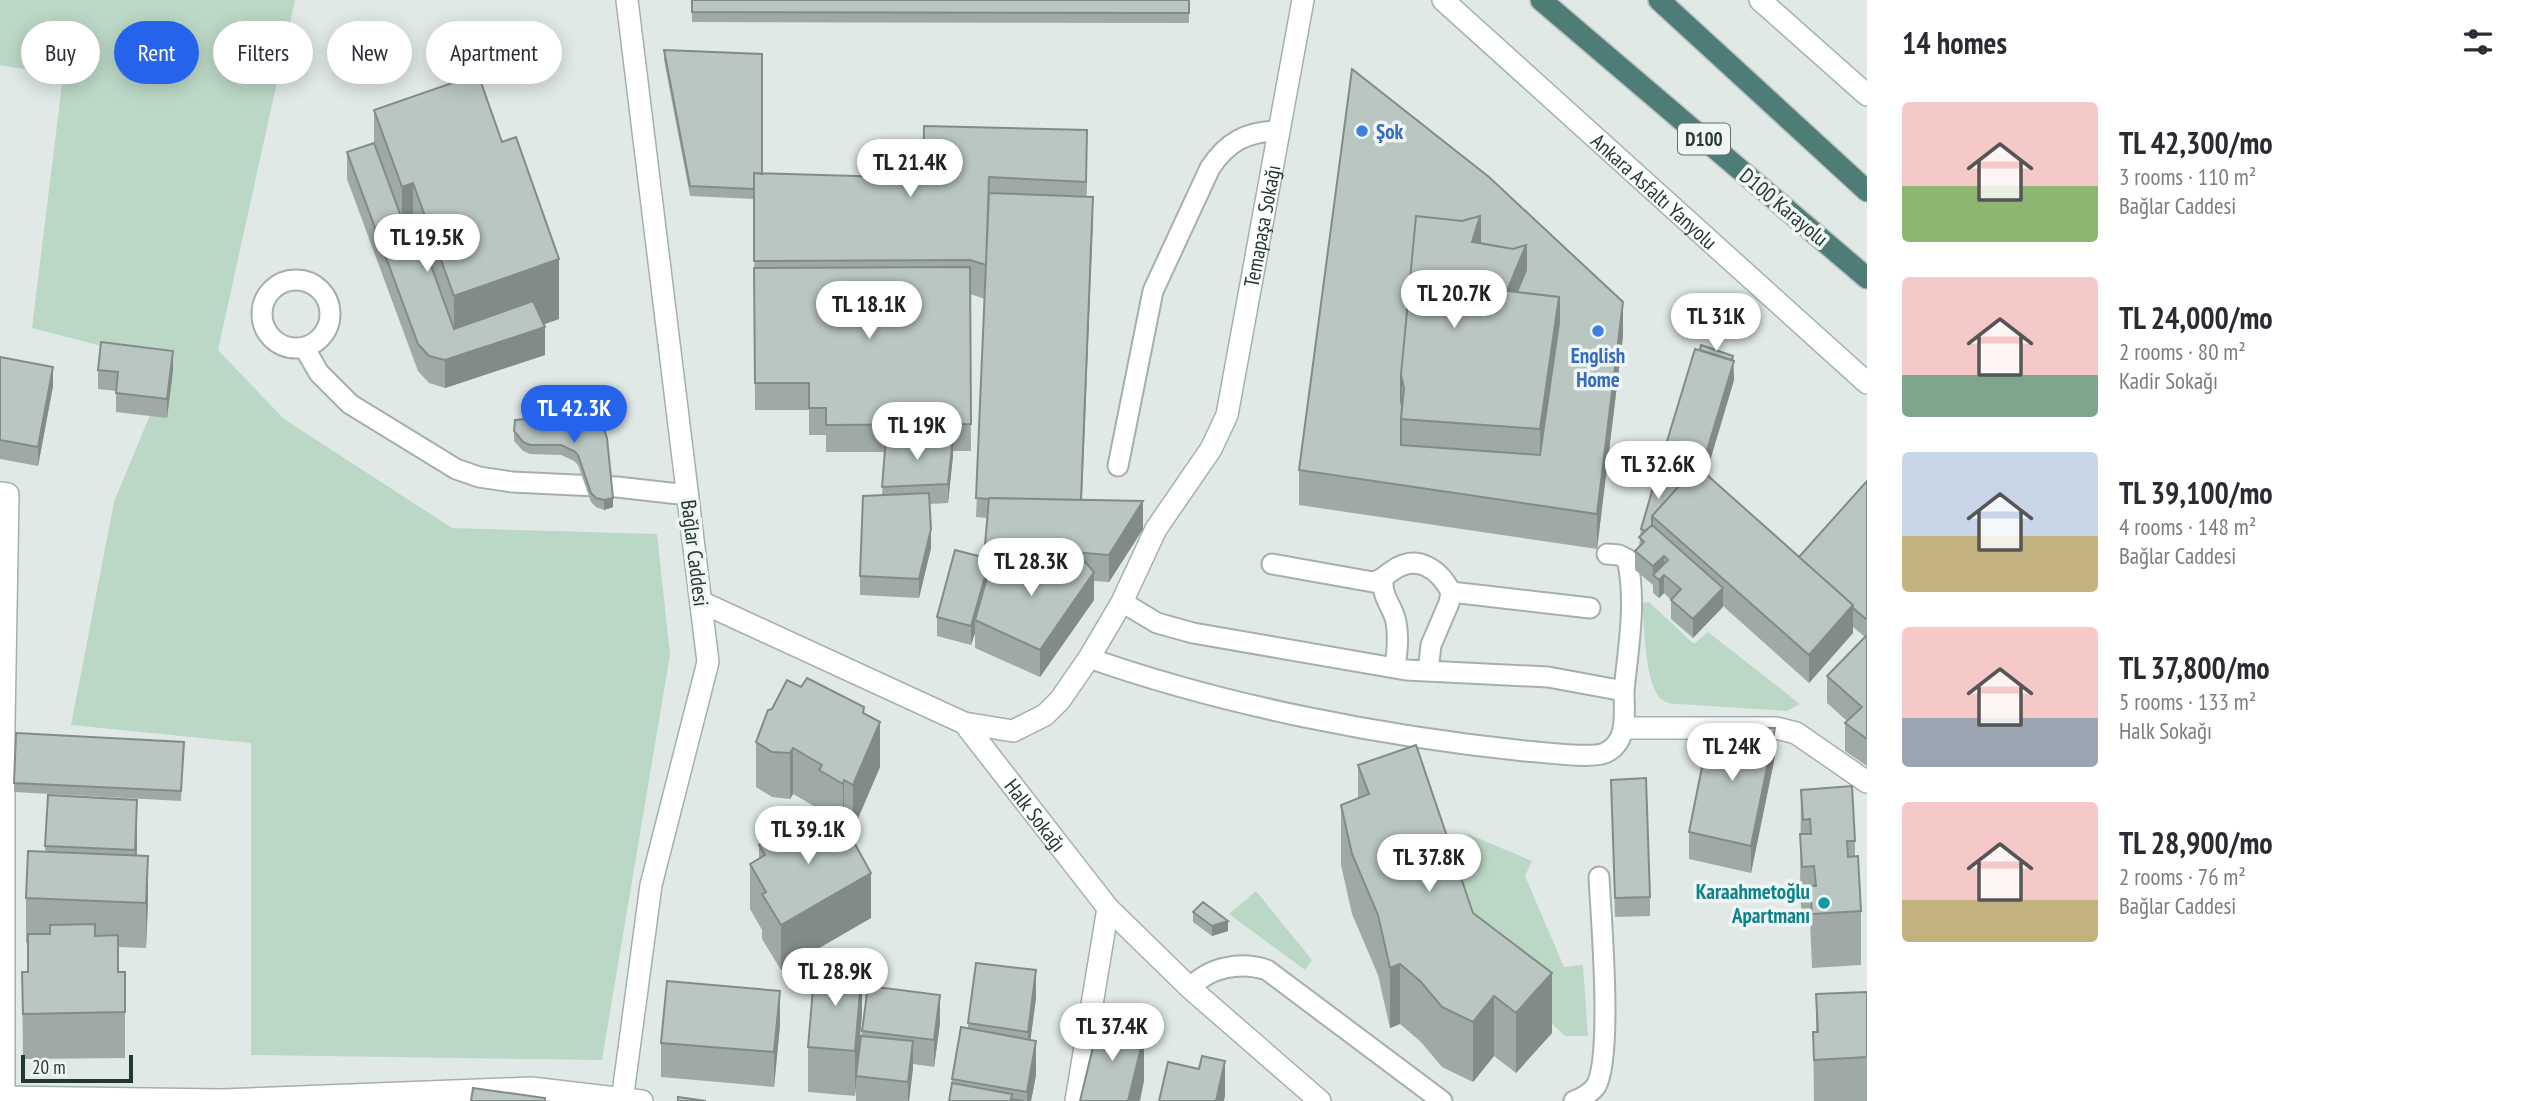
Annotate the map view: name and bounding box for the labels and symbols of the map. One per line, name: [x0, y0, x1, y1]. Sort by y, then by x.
place label: Şok: [1376, 118, 1404, 145]
marker: Şok: [1354, 123, 1370, 139]
road number: D100: [1678, 124, 1730, 154]
street label: Ankara Asfaltı Yanyolu: [1586, 127, 1723, 255]
pin: TL 21.4K: [838, 140, 982, 199]
street label: D100 Karayolu: [1734, 162, 1834, 252]
street label: Temapaşa Sokağı: [1237, 163, 1286, 289]
pin: TL 19.5K: [355, 215, 499, 274]
pin: TL 20.7K: [1382, 270, 1526, 330]
pin: TL 18.1K: [797, 282, 941, 341]
pin: TL 31K: [1659, 294, 1773, 353]
marker: English Home: [1590, 323, 1606, 339]
place label: English Home: [1571, 342, 1625, 393]
pin: TL 42.3K: [502, 386, 646, 445]
pin: TL 19K: [860, 402, 974, 462]
pin: TL 32.6K: [1586, 442, 1730, 501]
street label: Bağlar Caddesi: [675, 498, 715, 608]
pin: TL 28.3K: [959, 538, 1103, 598]
pin: TL 24K: [1675, 724, 1789, 783]
street label: Halk Sokağı: [999, 773, 1072, 857]
pin: TL 39.1K: [736, 806, 880, 866]
pin: TL 37.8K: [1357, 834, 1501, 894]
place label: Karaahmetoğlu Apartmanı: [1696, 878, 1810, 929]
marker: Karaahmetoğlu Apartmanı: [1816, 895, 1832, 911]
pin: TL 28.9K: [763, 948, 907, 1008]
pin: TL 37.4K: [1040, 1004, 1184, 1063]
scale bar: [21, 1052, 133, 1084]

